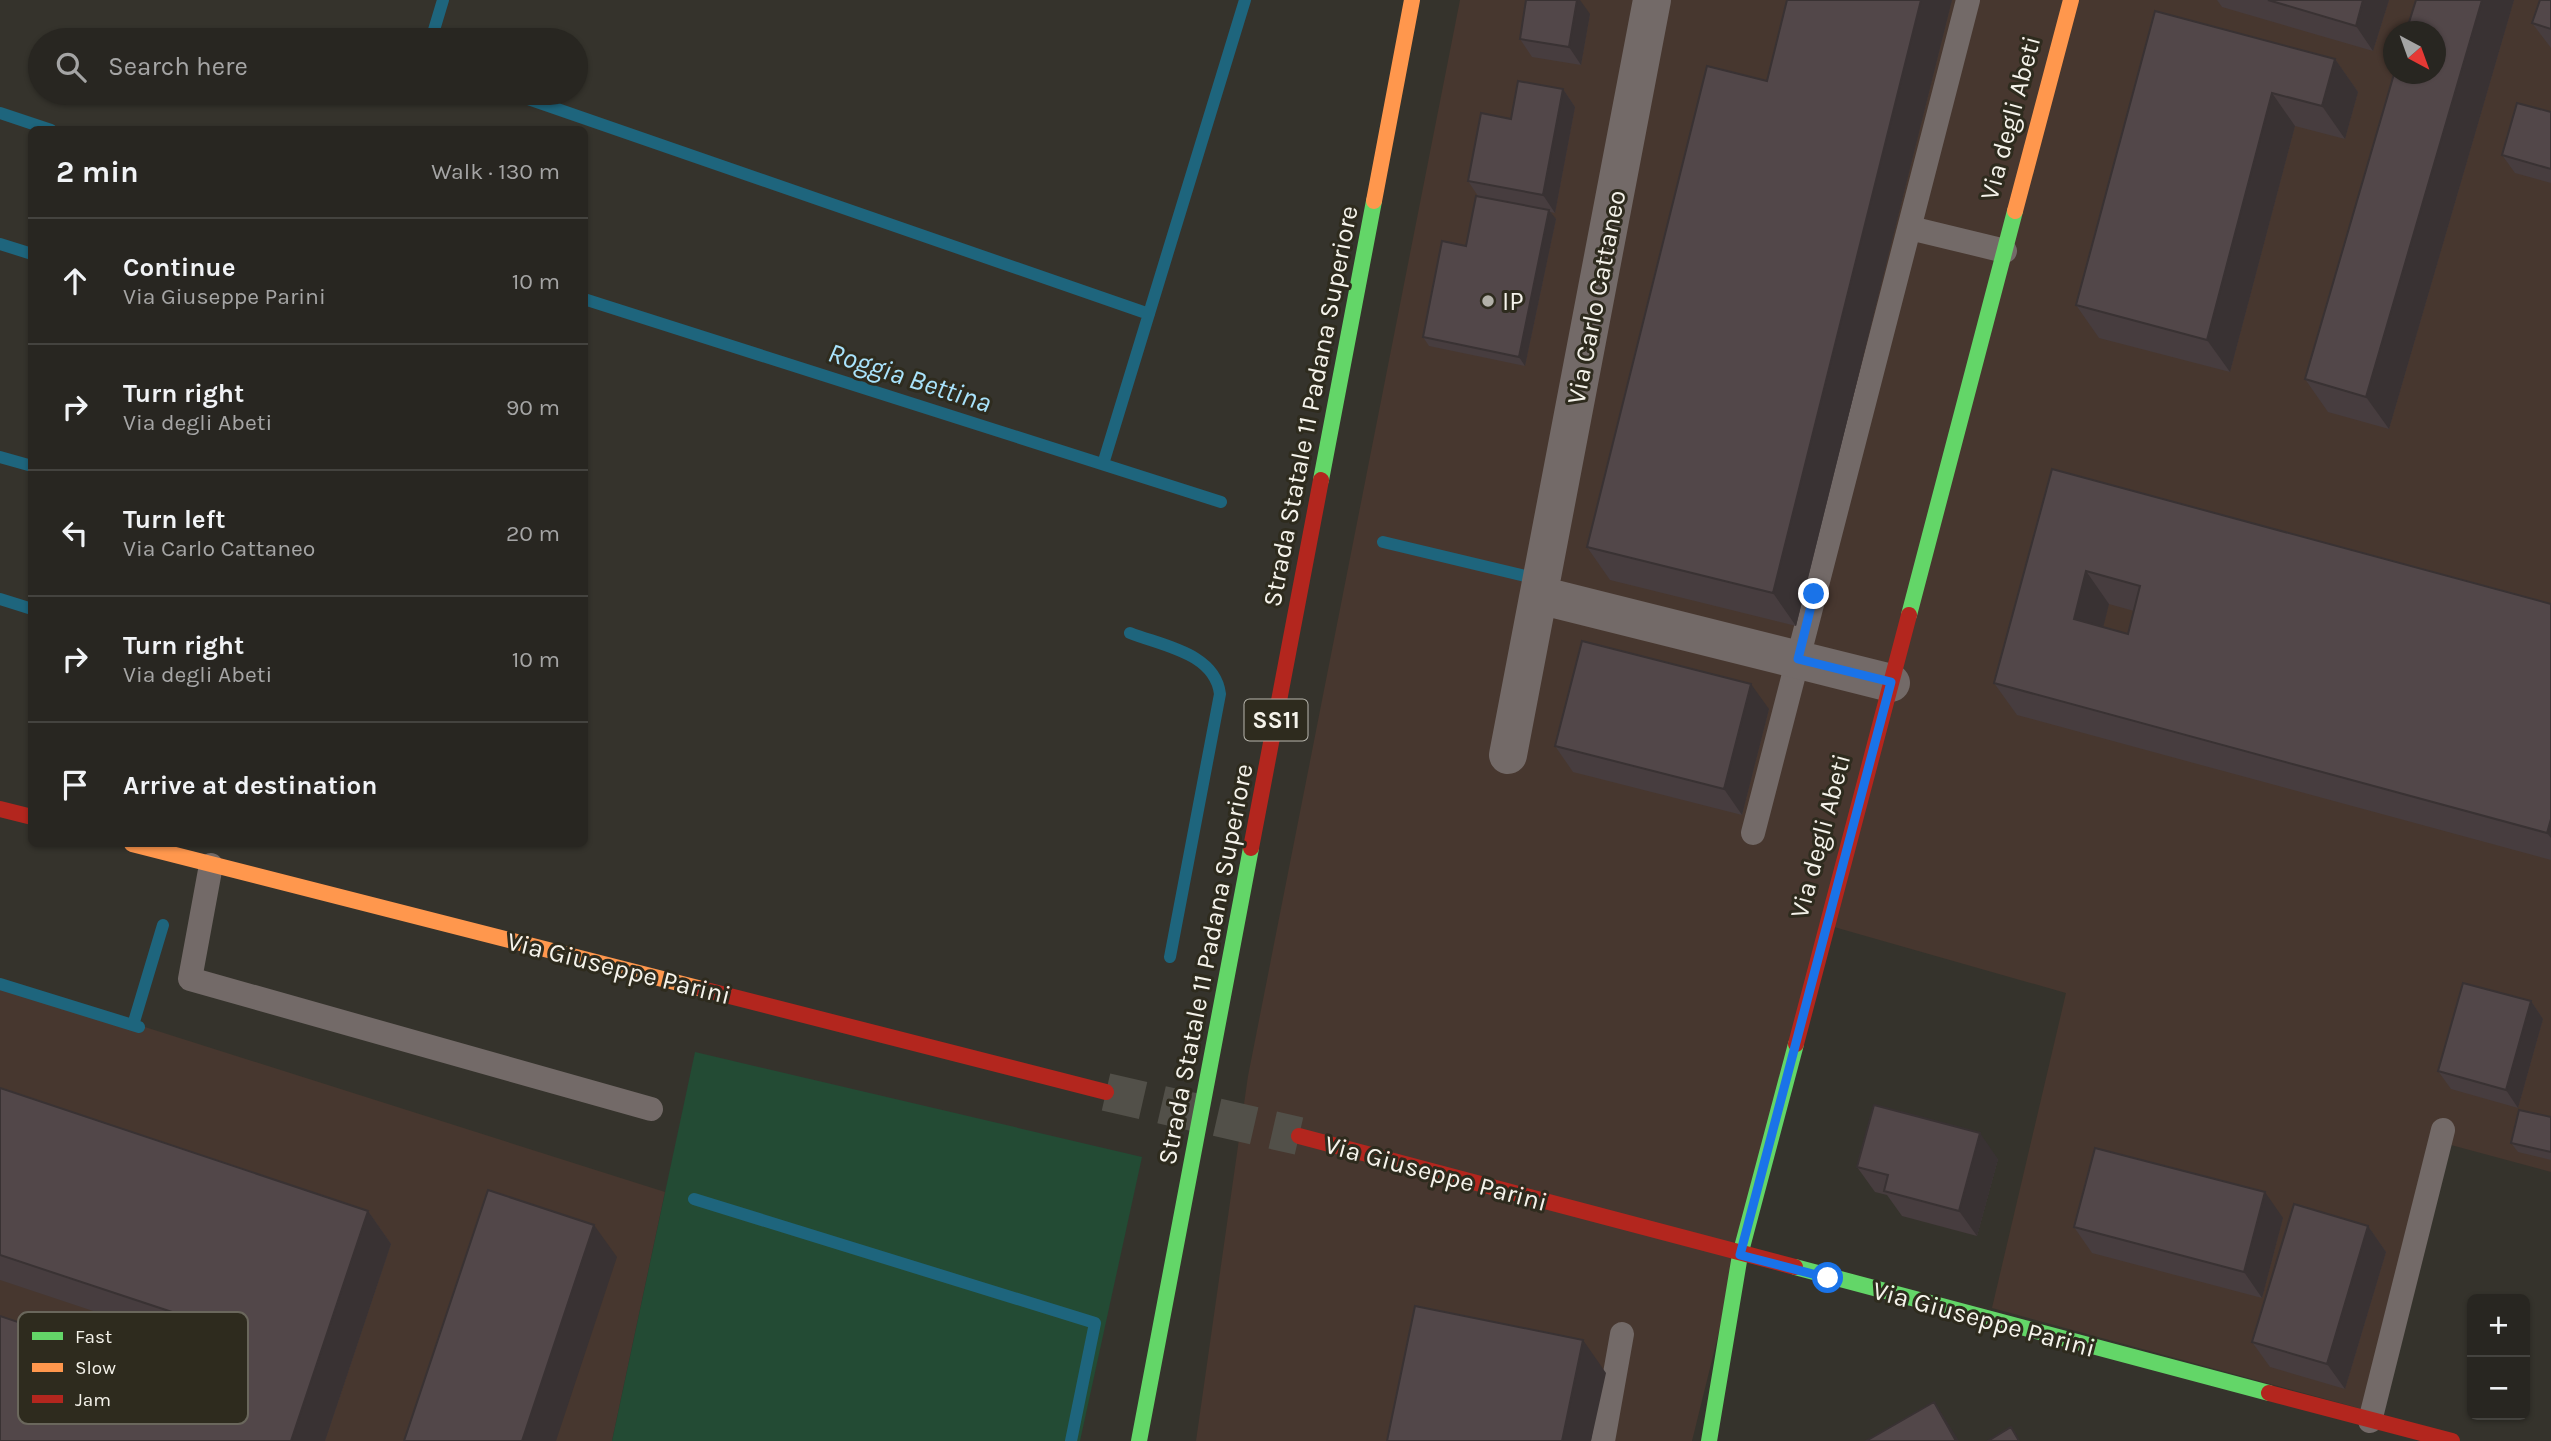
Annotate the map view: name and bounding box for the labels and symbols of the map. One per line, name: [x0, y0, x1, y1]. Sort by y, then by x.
north arrow: [2383, 21, 2446, 84]
street label: Via degli Abeti: [1974, 33, 2047, 204]
street label: Via Carlo Cattaneo: [1561, 187, 1632, 407]
street label: Strada Statale 11 Padana Superiore: [1256, 203, 1365, 609]
place label: IP: [1502, 286, 1524, 317]
marker: IP: [1480, 293, 1496, 309]
water label: Roggia Bettina: [824, 336, 996, 419]
route end: [1798, 578, 1829, 609]
road number: SS11: [1244, 700, 1308, 740]
street label: Via degli Abeti: [1784, 751, 1857, 922]
street label: Strada Statale 11 Padana Superiore: [1151, 761, 1260, 1167]
street label: Via Giuseppe Parini: [504, 926, 734, 1011]
street label: Via Giuseppe Parini: [1321, 1129, 1551, 1218]
route start: [1812, 1262, 1843, 1293]
street label: Via Giuseppe Parini: [1869, 1275, 2099, 1364]
legend: [18, 1312, 248, 1424]
text: Fast: [75, 1326, 112, 1348]
text: Slow: [75, 1357, 116, 1379]
text: Jam: [75, 1389, 111, 1411]

